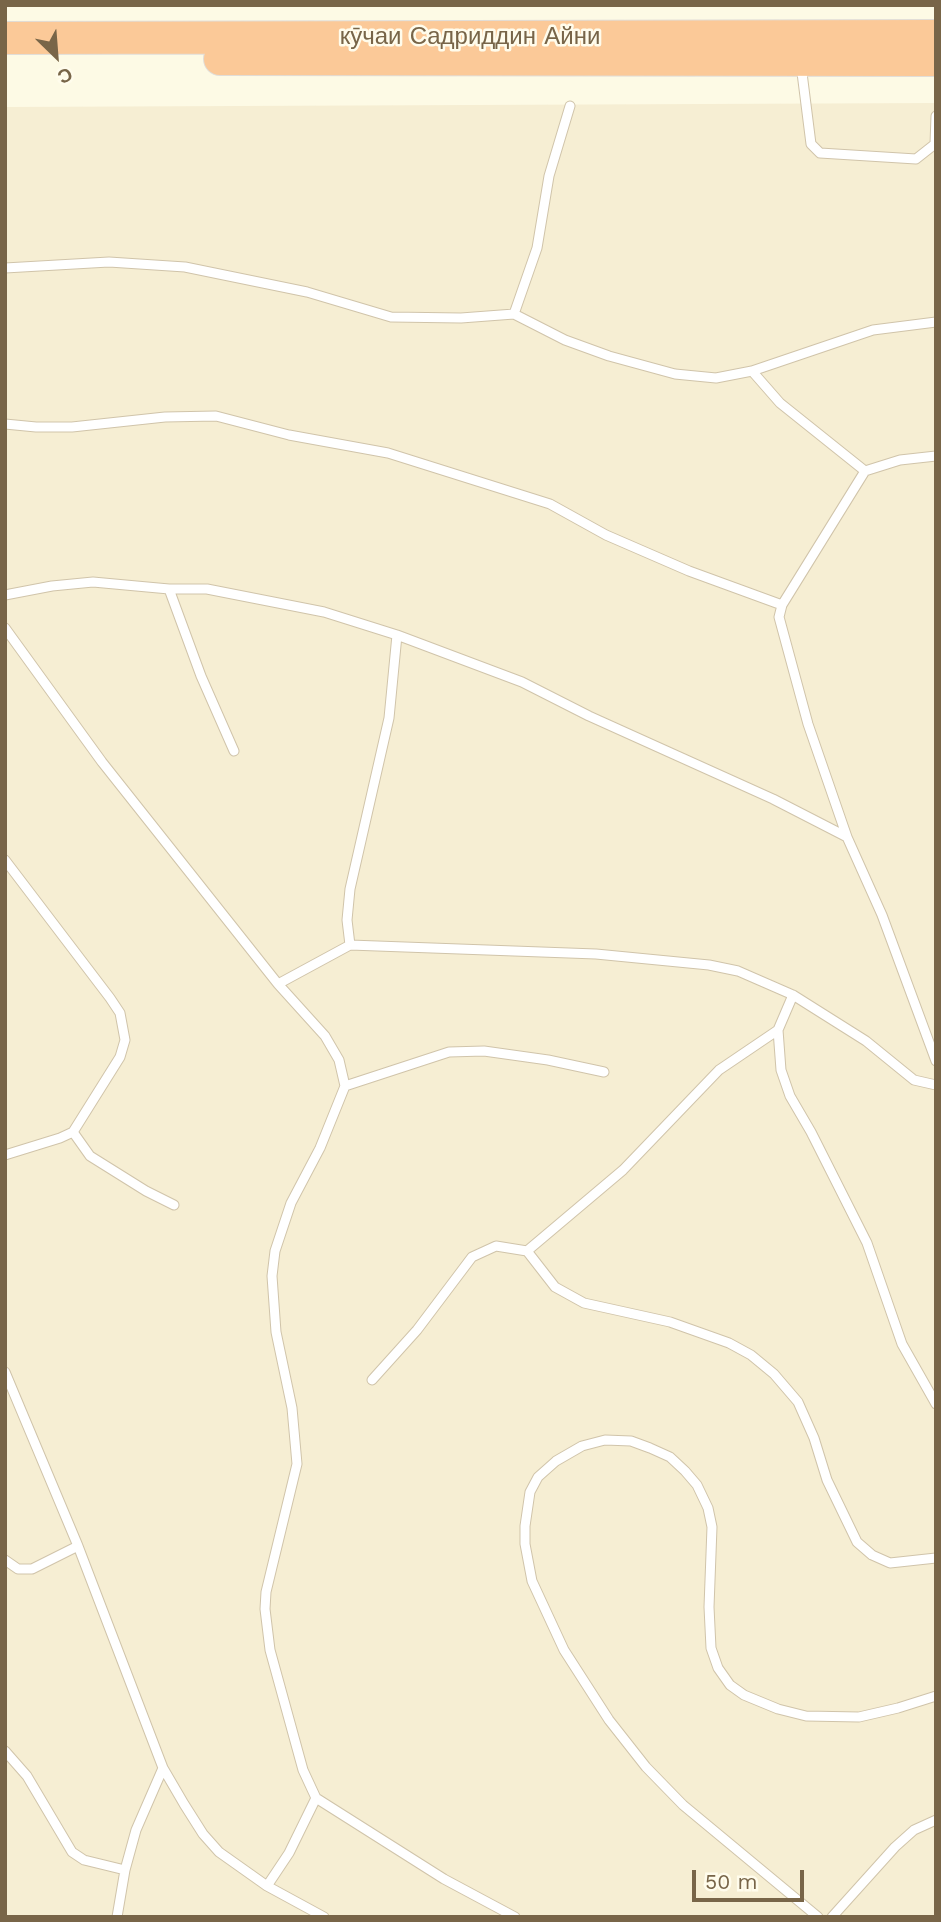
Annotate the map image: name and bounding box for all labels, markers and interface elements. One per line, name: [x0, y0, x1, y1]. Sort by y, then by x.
north arrow: [21, 21, 91, 91]
street label: кӯчаи Садриддин Айни: [340, 23, 600, 51]
text: С: [54, 62, 76, 89]
scale bar: [696, 1856, 808, 1900]
text: 50 m: [705, 1869, 757, 1894]

